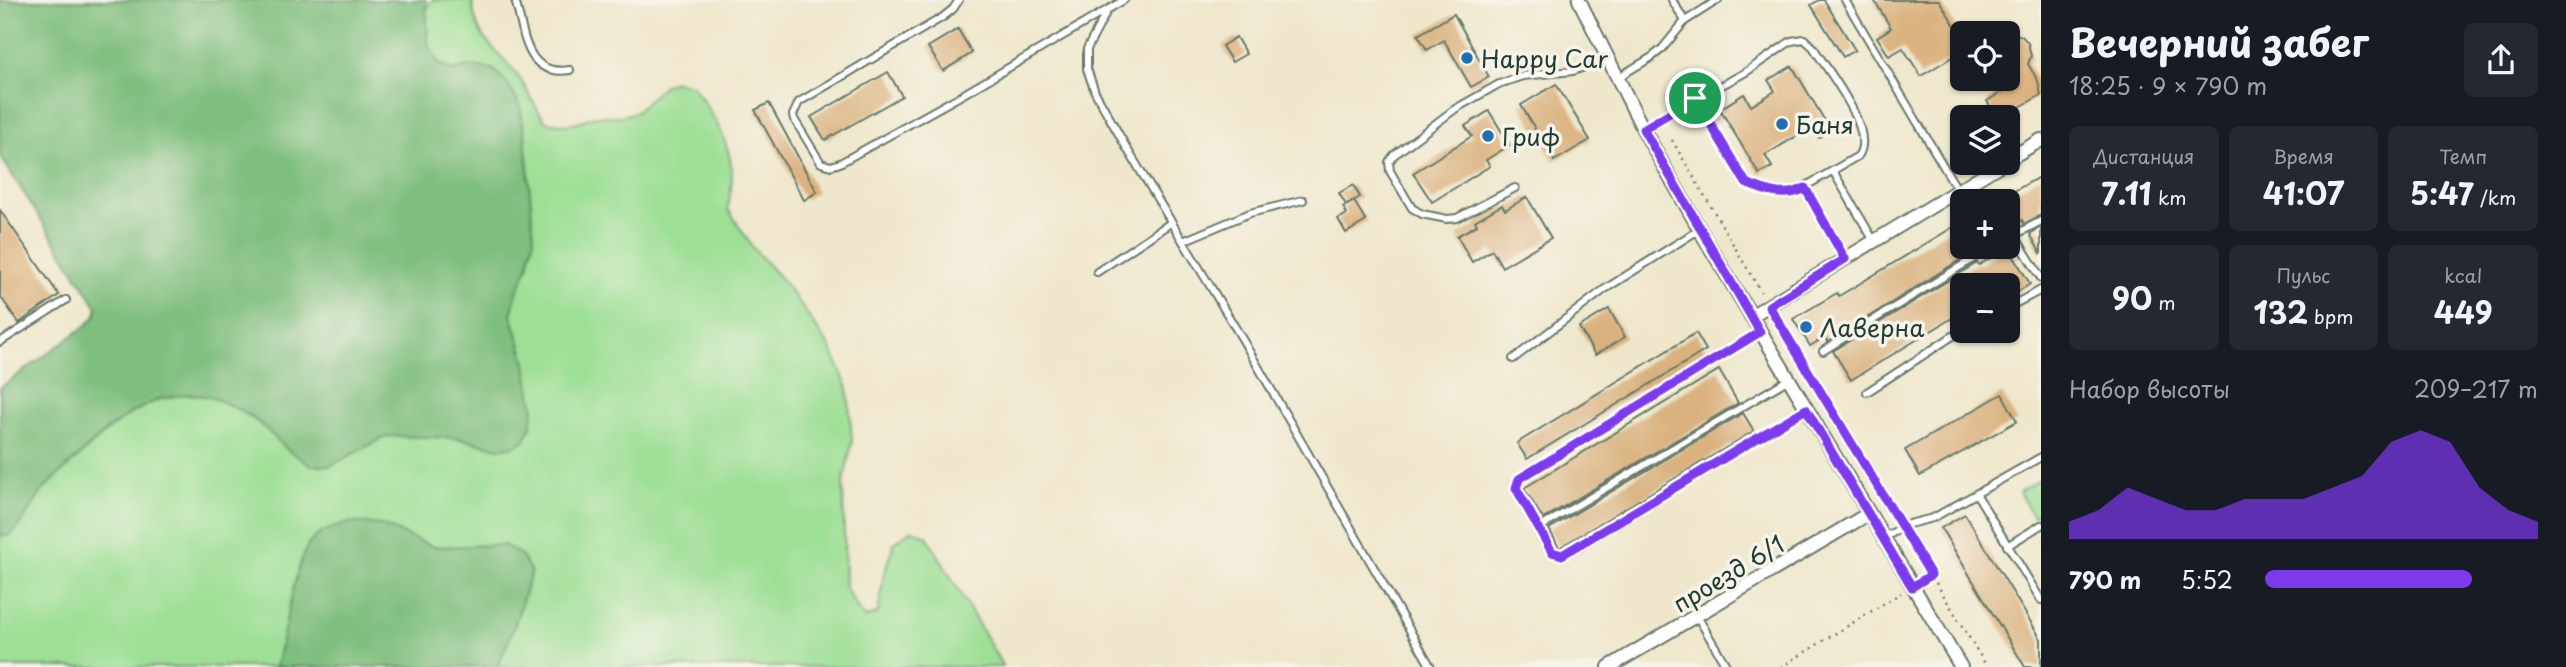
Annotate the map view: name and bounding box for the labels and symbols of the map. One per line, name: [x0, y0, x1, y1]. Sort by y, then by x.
place label: Happy Car: [1481, 40, 1608, 76]
marker: Happy Car: [1459, 50, 1475, 66]
pin: [1665, 68, 1725, 128]
place label: Баня: [1796, 106, 1854, 142]
marker: Баня: [1774, 116, 1790, 132]
place label: Гриф: [1502, 118, 1560, 154]
marker: Гриф: [1480, 128, 1496, 144]
place label: Лаверна: [1820, 309, 1924, 345]
marker: Лаверна: [1798, 319, 1814, 335]
street label: проезд 6/1: [1665, 525, 1791, 621]

